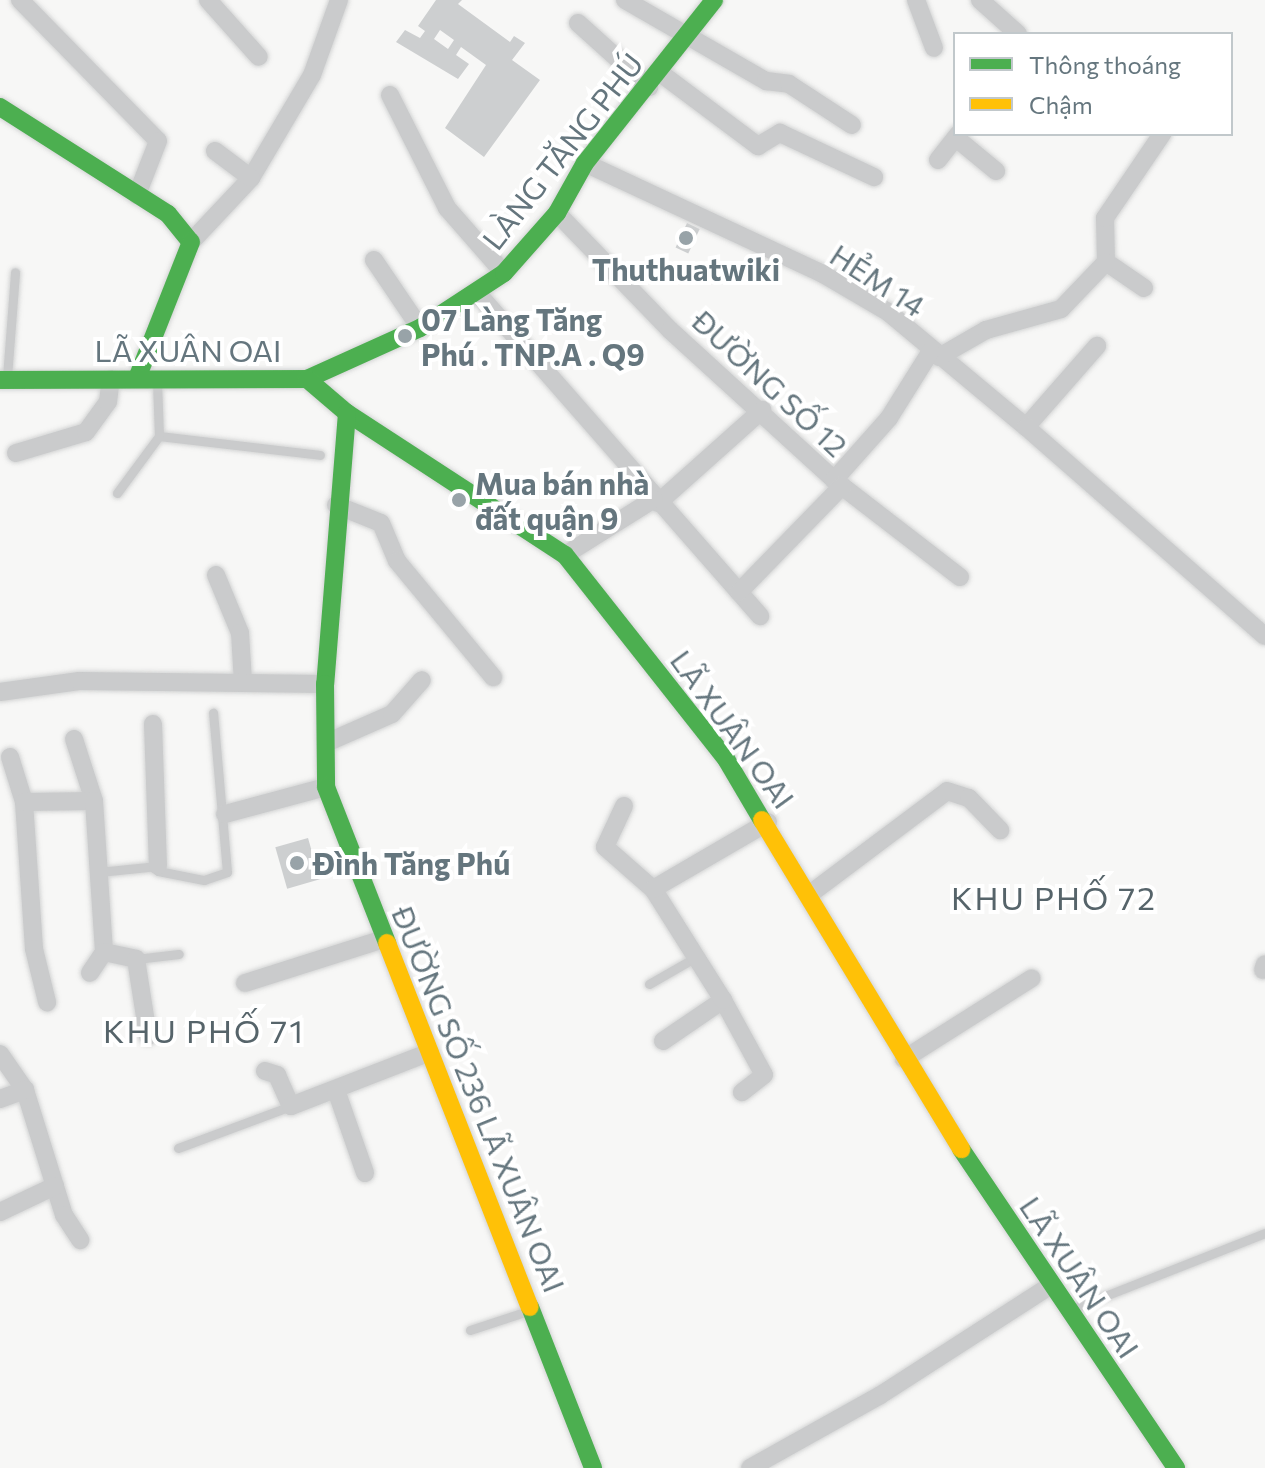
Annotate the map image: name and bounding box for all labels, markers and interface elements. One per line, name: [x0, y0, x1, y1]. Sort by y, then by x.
legend: [953, 32, 1233, 136]
street label: LÀNG TĂNG PHÚ: [474, 46, 650, 256]
text: Thông thoáng: [1029, 50, 1181, 79]
text: Chậm: [1029, 90, 1093, 119]
marker: Thuthuatwiki: [677, 229, 695, 247]
street label: HẺM 14: [824, 236, 932, 324]
place label: Thuthuatwiki: [592, 251, 780, 287]
place label: 07 Làng Tăng Phú . TNP.A . Q9: [421, 301, 645, 372]
street label: ĐƯỜNG SỐ 12: [685, 302, 855, 464]
marker: 07 Làng Tăng Phú . TNP.A . Q9: [396, 327, 414, 345]
street label: LÃ XUÂN OAI: [95, 332, 281, 368]
place label: Mua bán nhà đất quận 9: [475, 465, 649, 536]
marker: Mua bán nhà đất quận 9: [450, 491, 468, 509]
street label: LÃ XUÂN OAI: [664, 643, 802, 815]
place label: Đình Tăng Phú: [313, 845, 510, 881]
marker: Đình Tăng Phú: [288, 854, 306, 872]
district label: KHU PHỐ 72: [951, 878, 1157, 916]
street label: ĐƯỜNG SỐ 236 LÃ XUÂN OAI: [385, 901, 573, 1297]
district label: KHU PHỐ 71: [103, 1011, 305, 1049]
street label: LÃ XUÂN OAI: [1013, 1190, 1147, 1364]

